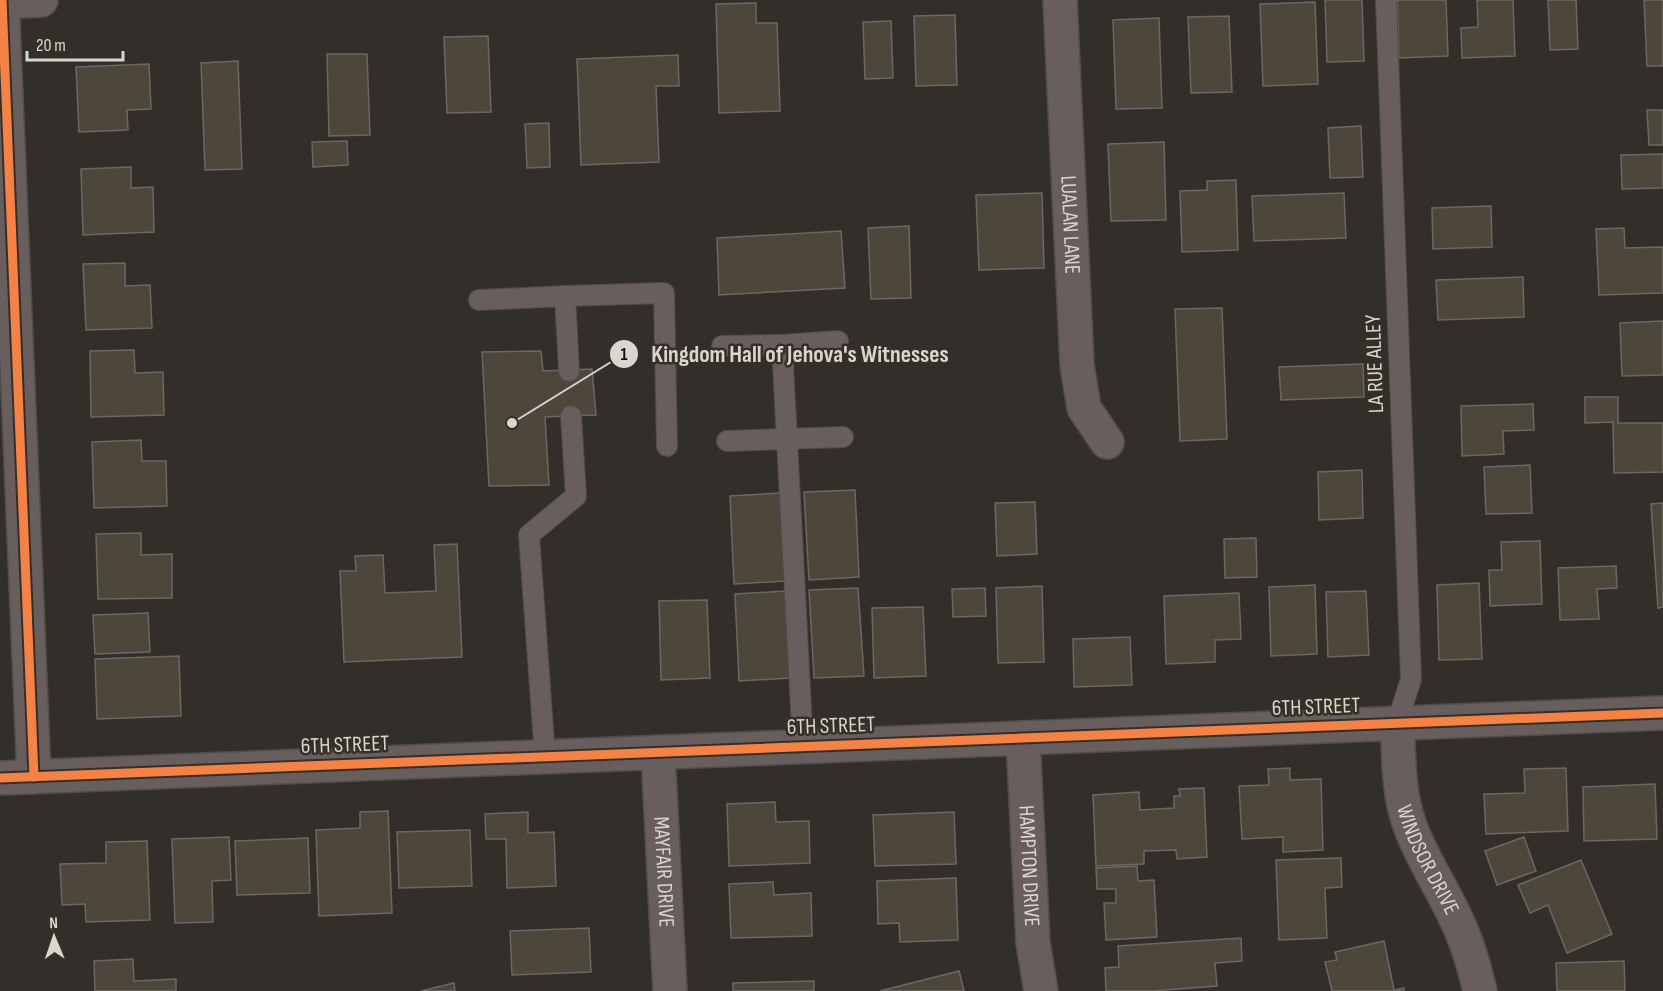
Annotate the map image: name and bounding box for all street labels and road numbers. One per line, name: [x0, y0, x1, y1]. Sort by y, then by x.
street label: LUALAN LANE: [1055, 175, 1086, 275]
street label: LA RUE ALLEY: [1360, 314, 1390, 414]
street label: 6TH STREET: [1271, 692, 1361, 722]
street label: 6TH STREET: [786, 711, 876, 741]
street label: 6TH STREET: [300, 730, 390, 760]
street label: WINDSOR DRIVE: [1391, 802, 1465, 919]
street label: HAMPTON DRIVE: [1013, 804, 1046, 927]
street label: MAYFAIR DRIVE: [648, 816, 680, 928]

